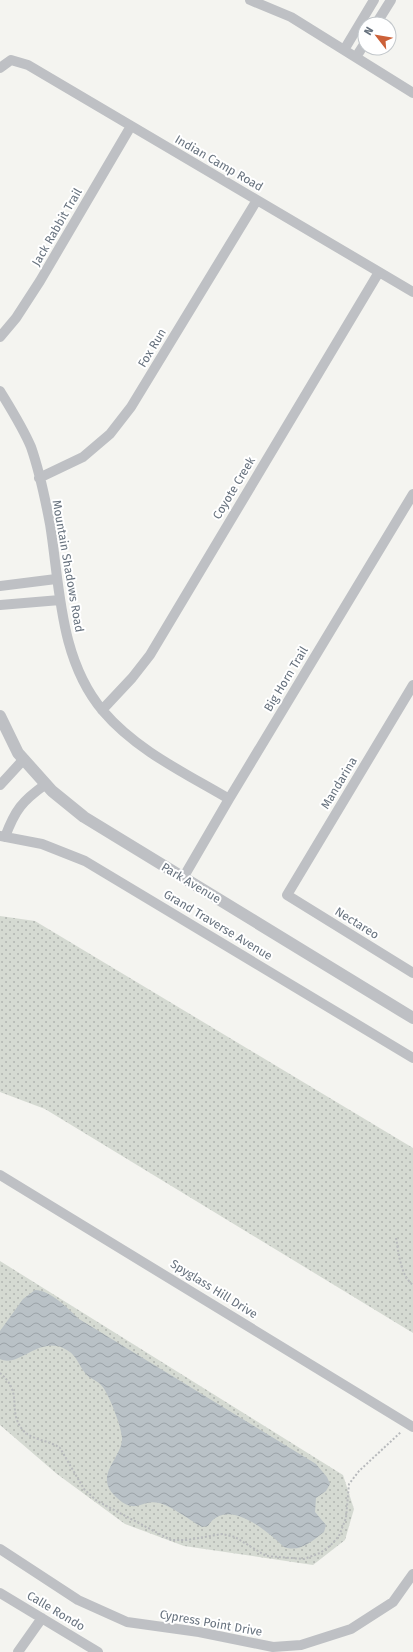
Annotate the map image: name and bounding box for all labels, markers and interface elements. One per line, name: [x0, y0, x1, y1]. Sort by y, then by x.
north arrow: [357, 16, 397, 56]
text: N: [361, 25, 376, 38]
street label: Indian Camp Road: [173, 132, 265, 194]
street label: Jack Rabbit Trail: [29, 185, 85, 268]
street label: Fox Run: [135, 326, 169, 370]
street label: Coyote Creek: [210, 454, 259, 522]
street label: Mountain Shadows Road: [49, 499, 87, 633]
street label: Big Horn Trail: [261, 643, 311, 714]
street label: Mandarina: [318, 754, 360, 812]
street label: Park Avenue: [159, 860, 223, 906]
street label: Grand Traverse Avenue: [161, 887, 275, 963]
street label: Nectareo: [332, 904, 382, 942]
street label: Spyglass Hill Drive: [168, 1257, 260, 1321]
street label: Calle Rondo: [25, 1588, 87, 1634]
street label: Cypress Point Drive: [159, 1607, 263, 1639]

